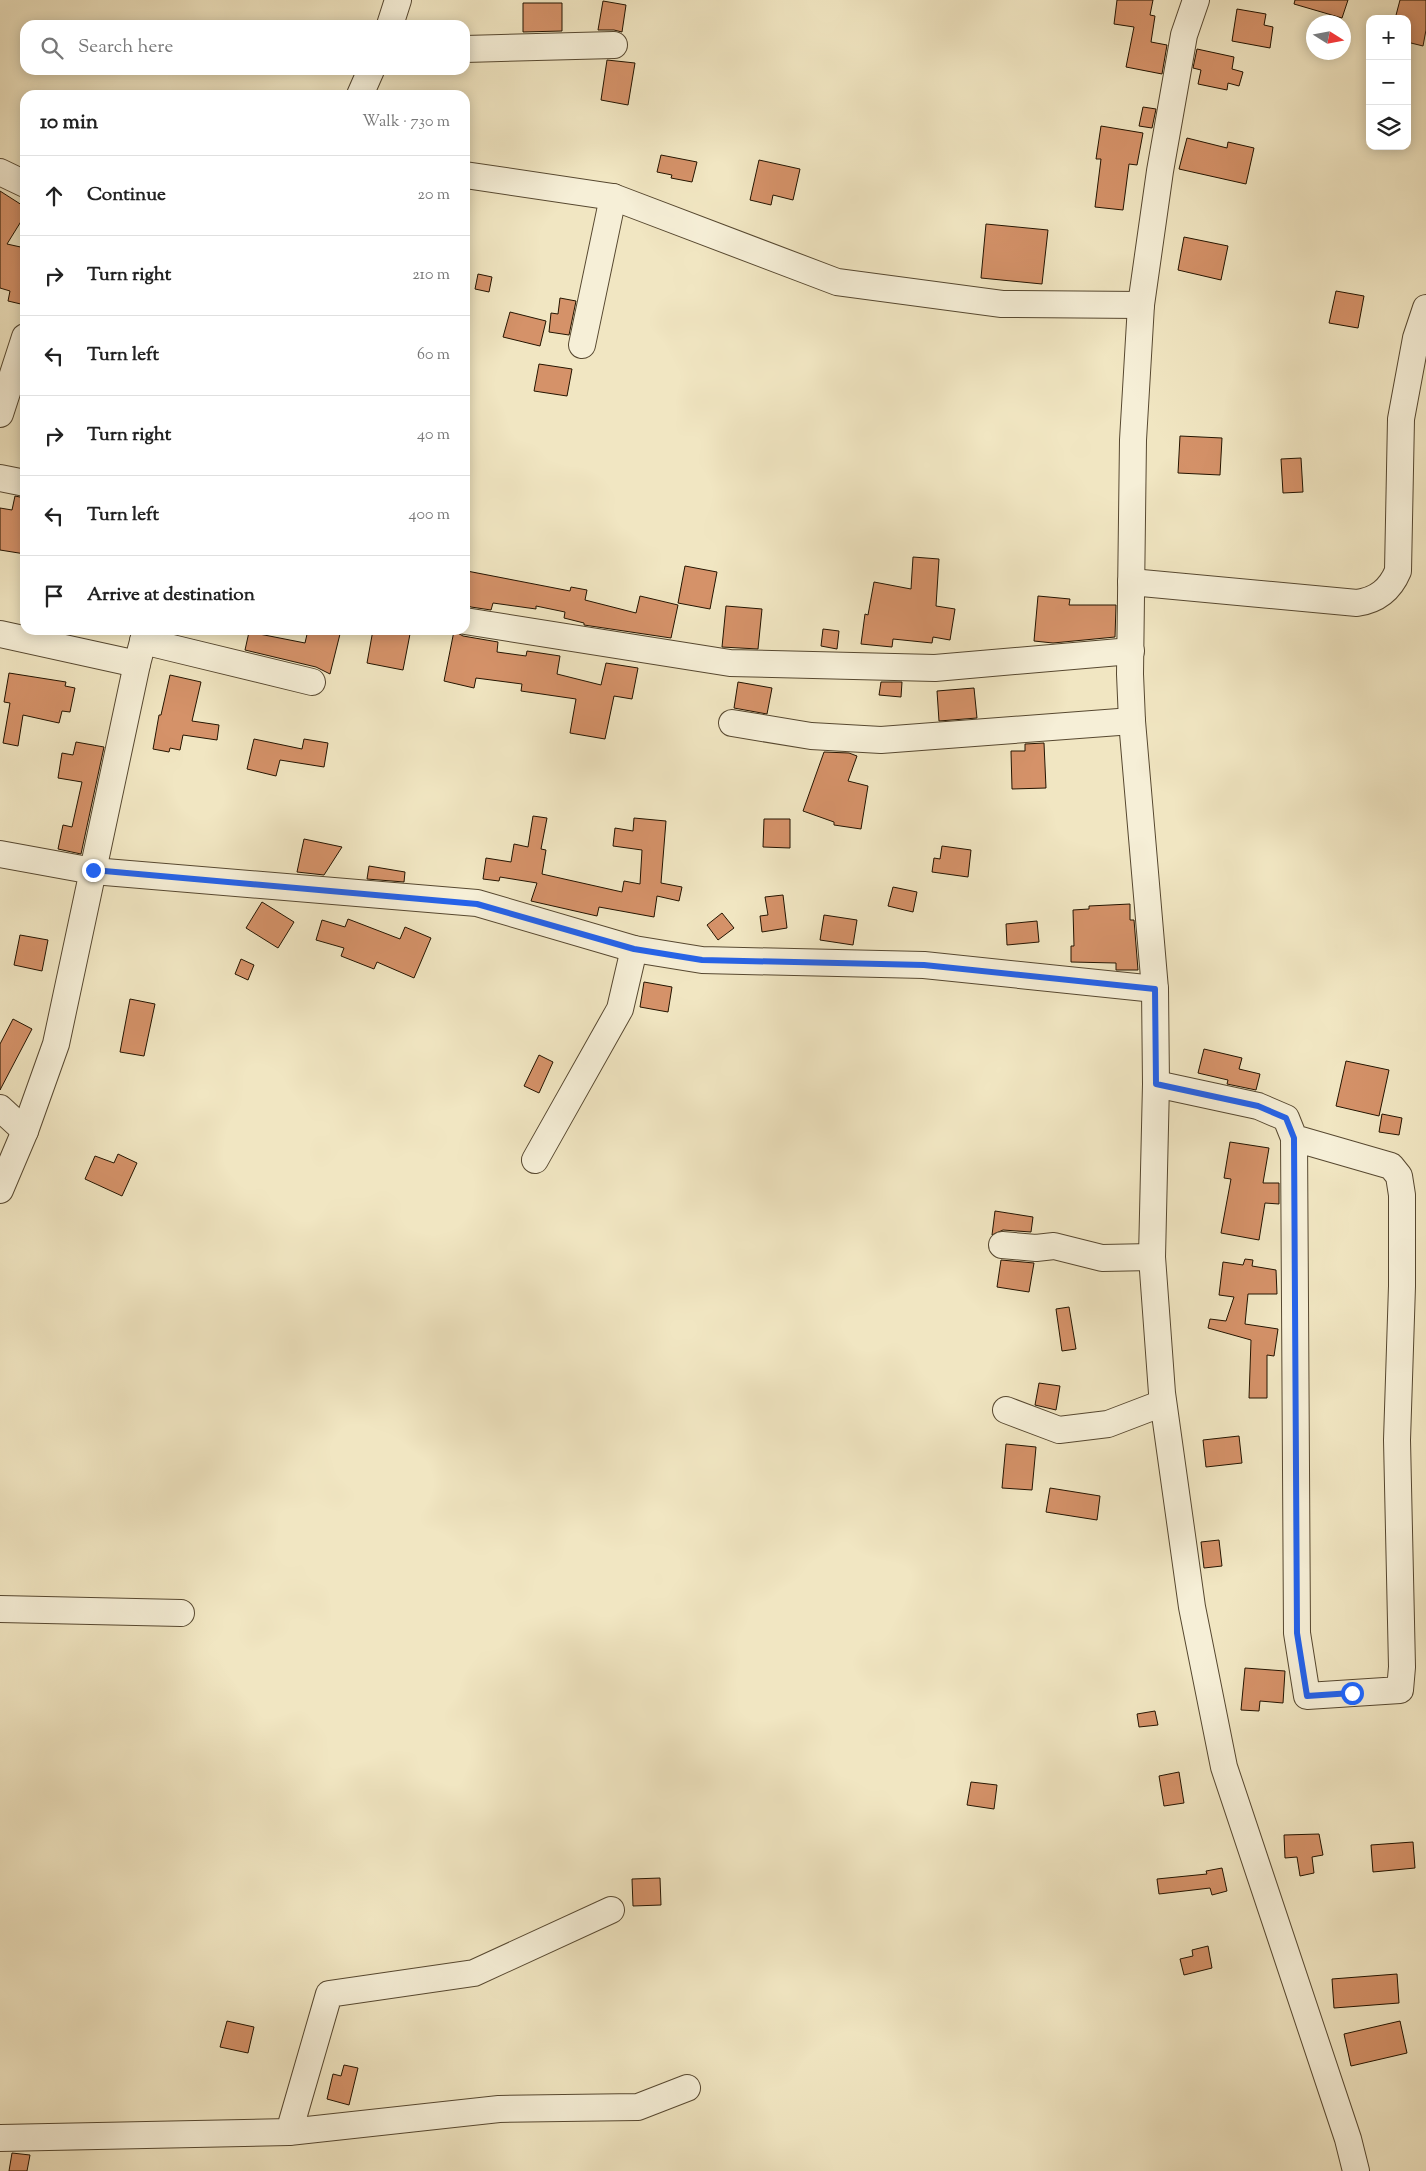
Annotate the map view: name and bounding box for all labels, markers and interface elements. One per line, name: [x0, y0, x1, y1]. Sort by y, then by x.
north arrow: [1306, 15, 1351, 60]
map controls: [1366, 15, 1411, 150]
button: +: [1366, 15, 1411, 60]
search box: [20, 20, 470, 75]
icon: search: [38, 34, 66, 62]
text: Search here: [78, 34, 173, 61]
button: −: [1366, 60, 1411, 105]
button: layers: [1366, 105, 1411, 150]
text: 10 min: [40, 108, 98, 138]
text: Walk · 730 m: [362, 111, 450, 134]
icon: ahead: [40, 182, 68, 210]
text: Continue: [87, 182, 166, 209]
text: 20 m: [417, 184, 450, 207]
icon: right: [40, 262, 68, 290]
text: Turn right: [87, 262, 171, 289]
text: 210 m: [412, 264, 450, 287]
icon: left: [40, 342, 68, 370]
text: Turn left: [87, 342, 159, 369]
text: 60 m: [417, 344, 450, 367]
icon: right: [40, 422, 68, 450]
text: Turn right: [87, 422, 171, 449]
text: 40 m: [417, 424, 450, 447]
icon: left: [40, 502, 68, 530]
text: Turn left: [87, 502, 159, 529]
text: 400 m: [409, 504, 450, 527]
icon: arrive: [40, 582, 68, 610]
text: Arrive at destination: [87, 582, 255, 609]
route end: [82, 859, 105, 882]
route start: [1341, 1682, 1364, 1705]

